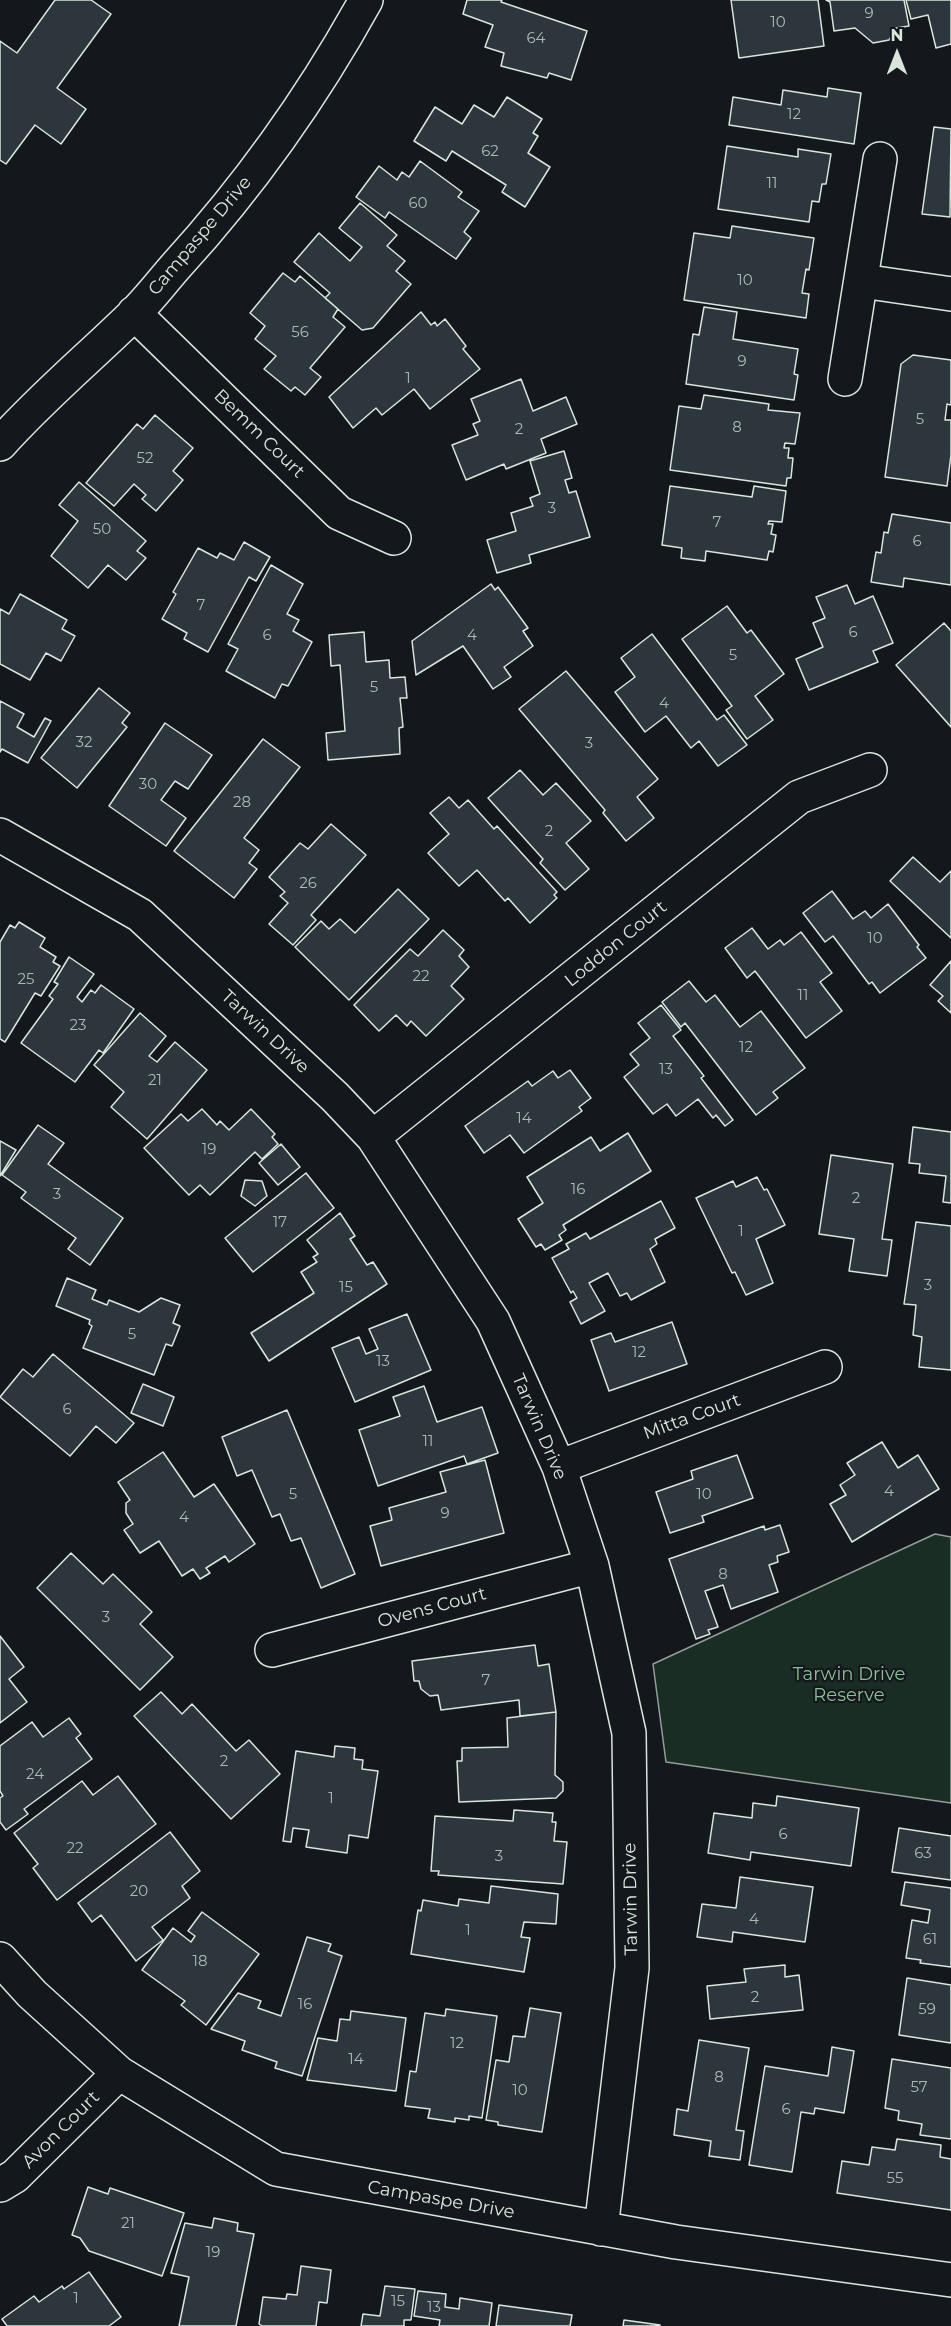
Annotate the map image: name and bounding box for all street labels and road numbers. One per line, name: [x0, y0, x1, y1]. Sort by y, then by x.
street label: Campaspe Drive: [144, 172, 256, 300]
street label: Bemm Court: [209, 385, 309, 483]
street label: Loddon Court: [561, 896, 671, 992]
street label: Tarwin Drive: [216, 986, 314, 1078]
street label: Tarwin Drive: [507, 1371, 571, 1483]
street label: Mitta Court: [640, 1389, 744, 1445]
street label: Ovens Court: [375, 1583, 489, 1633]
street label: Tarwin Drive: [619, 1843, 643, 1955]
street label: Avon Court: [18, 2087, 104, 2173]
street label: Campaspe Drive: [366, 2176, 516, 2224]

